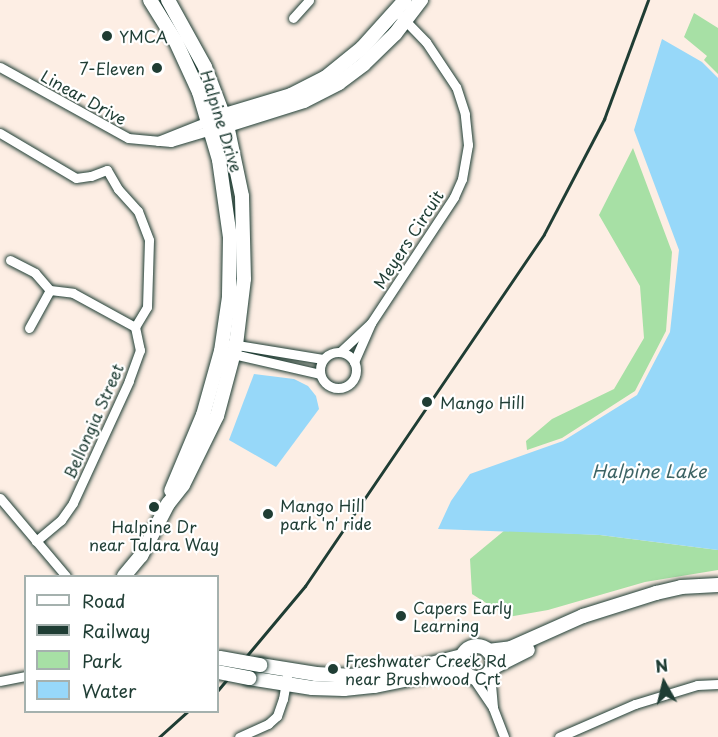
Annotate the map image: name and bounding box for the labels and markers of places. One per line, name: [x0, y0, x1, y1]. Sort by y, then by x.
place label: YMCA: [119, 26, 168, 46]
marker: YMCA: [100, 29, 114, 43]
place label: 7-Eleven: [80, 58, 145, 78]
marker: 7-Eleven: [150, 61, 164, 75]
place label: Mango Hill: [440, 392, 524, 412]
marker: Mango Hill: [418, 393, 436, 411]
place label: Mango Hill park 'n' ride: [280, 495, 374, 533]
marker: Halpine Dr near Talara Way: [147, 500, 161, 514]
marker: Mango Hill park 'n' ride: [261, 507, 275, 521]
place label: Halpine Dr near Talara Way: [89, 516, 219, 554]
place label: Capers Early Learning: [413, 597, 513, 635]
marker: Capers Early Learning: [394, 609, 408, 623]
place label: Freshwater Creek Rd near Brushwood Crt: [345, 650, 508, 688]
marker: Freshwater Creek Rd near Brushwood Crt: [326, 662, 340, 676]

